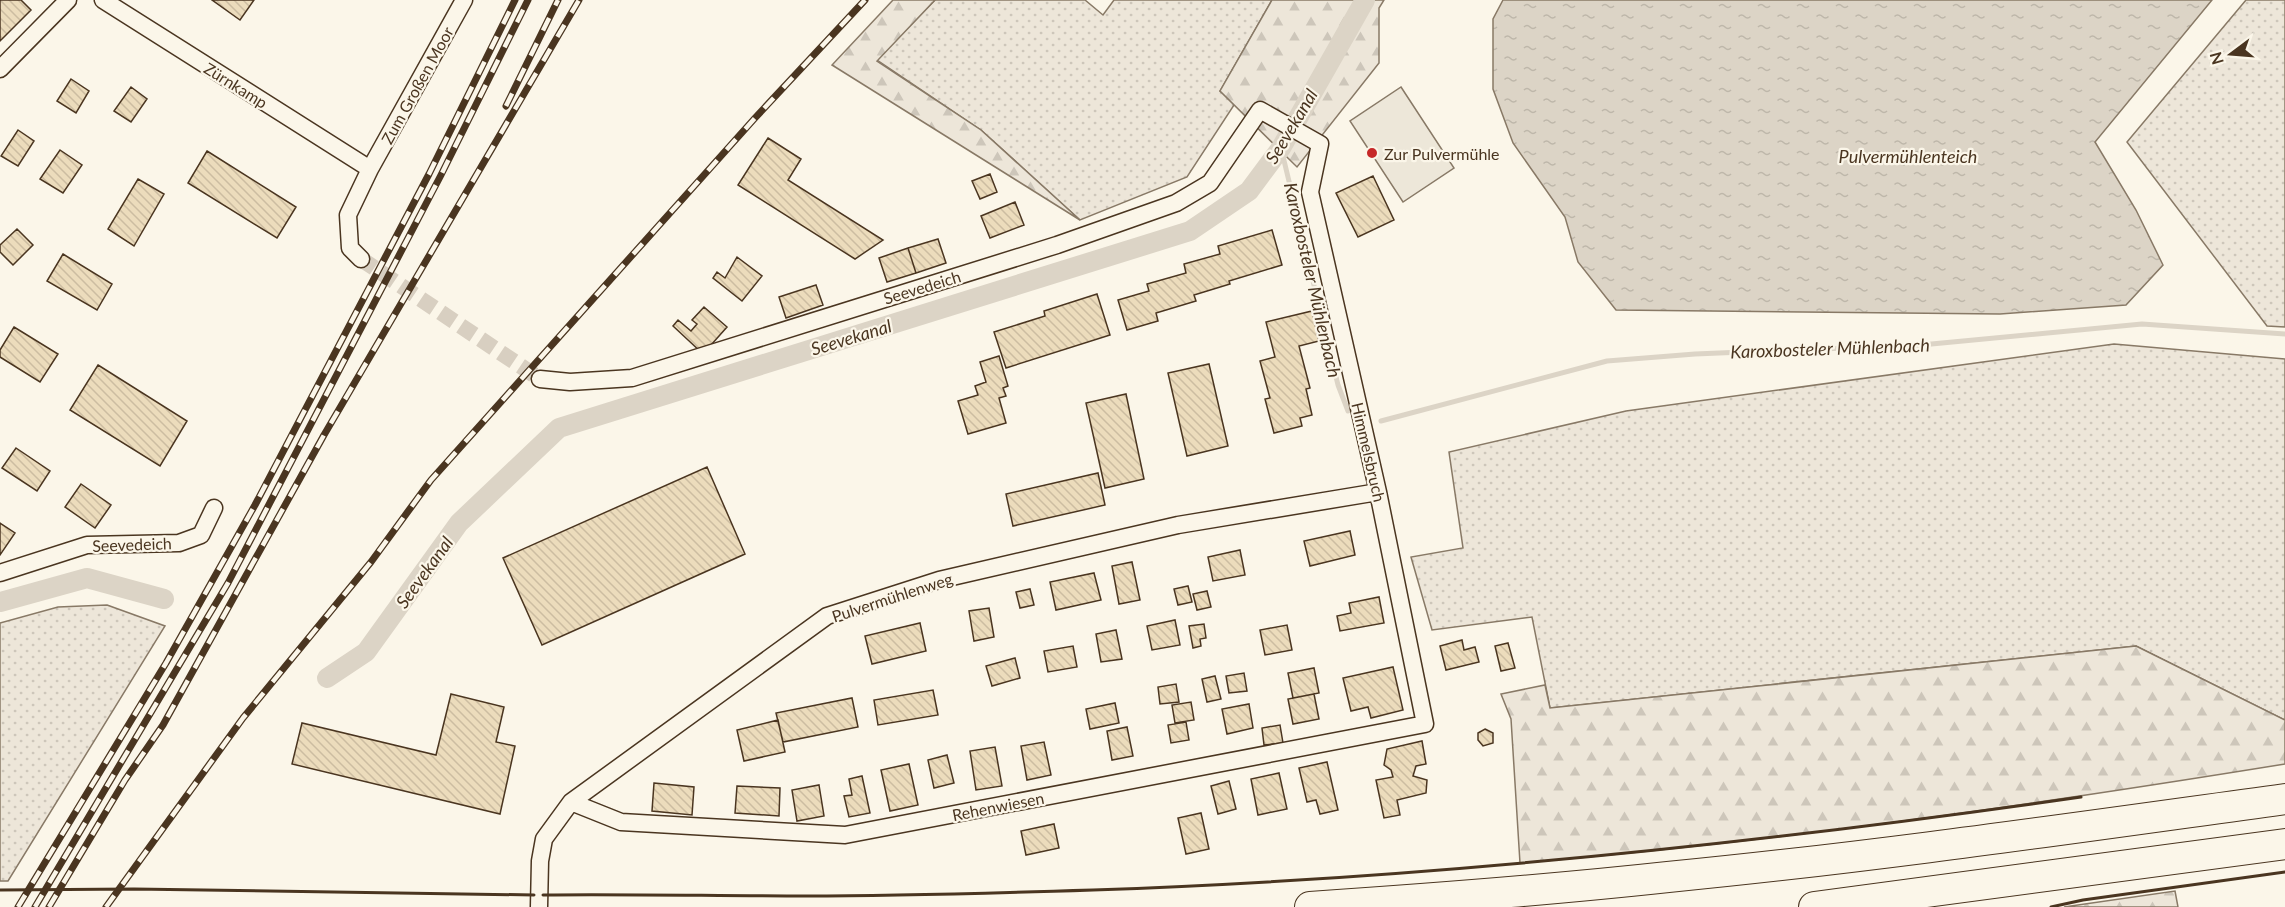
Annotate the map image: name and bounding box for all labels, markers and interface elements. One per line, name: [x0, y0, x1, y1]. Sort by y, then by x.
street label: Zum Großen Moor: [377, 23, 457, 147]
north arrow: [2201, 24, 2261, 84]
text: N: [2205, 50, 2227, 67]
street label: Zürnkamp: [201, 58, 271, 112]
water label: Seevekanal: [1260, 85, 1322, 167]
place label: Zur Pulvermühle: [1384, 144, 1500, 163]
water label: Pulvermühlenteich: [1839, 145, 1977, 167]
marker: Zur Pulvermühle: [1365, 146, 1379, 160]
water label: Karoxbosteler Mühlenbach: [1280, 180, 1346, 380]
street label: Seevedeich: [881, 266, 963, 308]
water label: Seevekanal: [808, 314, 894, 360]
water label: Karoxbosteler Mühlenbach: [1730, 334, 1930, 362]
street label: Himmelsbruch: [1348, 400, 1390, 504]
water label: Seevekanal: [391, 532, 457, 612]
street label: Seevedeich: [92, 533, 172, 555]
street label: Pulvermühlenweg: [829, 569, 955, 625]
street label: Rehenwiesen: [950, 788, 1046, 824]

